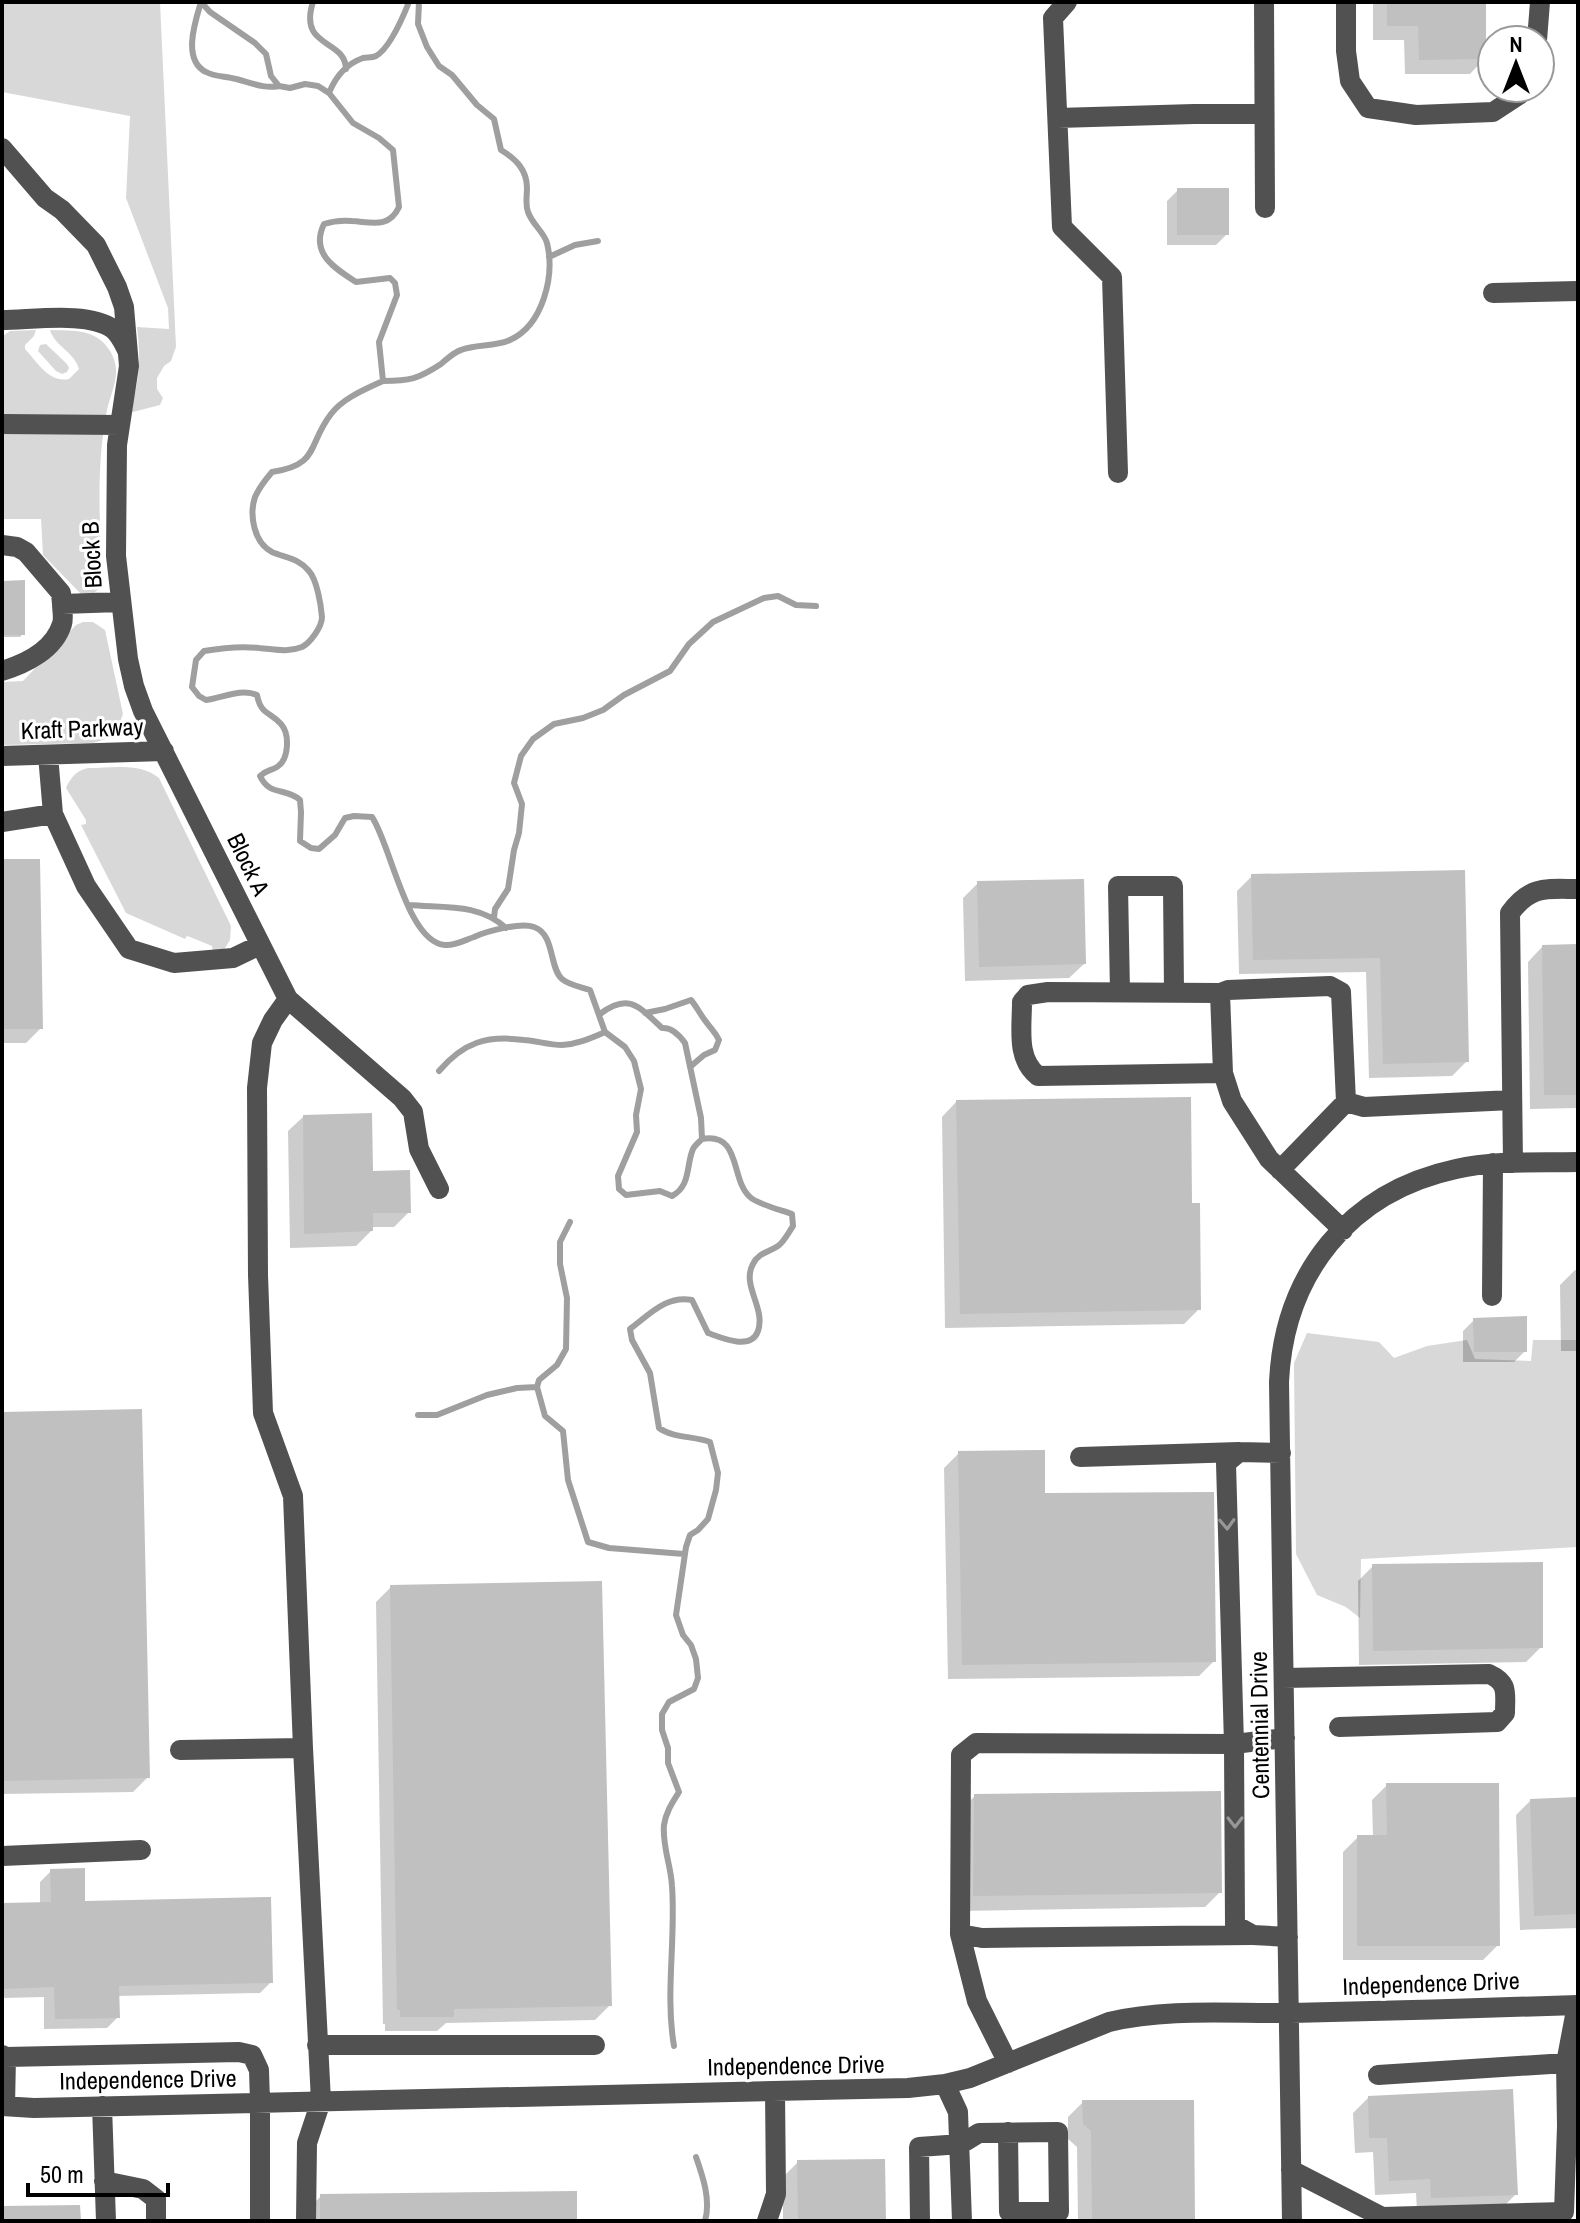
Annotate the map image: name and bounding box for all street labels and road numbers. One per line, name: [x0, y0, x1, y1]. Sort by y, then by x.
street label: Block B: [73, 521, 109, 589]
street label: Kraft Parkway: [20, 710, 144, 746]
street label: Block A: [220, 827, 278, 901]
street label: Centennial Drive: [1242, 1651, 1276, 1799]
street label: Independence Drive: [1342, 1964, 1520, 2002]
street label: Independence Drive: [707, 2047, 885, 2083]
street label: Independence Drive: [59, 2061, 237, 2097]

